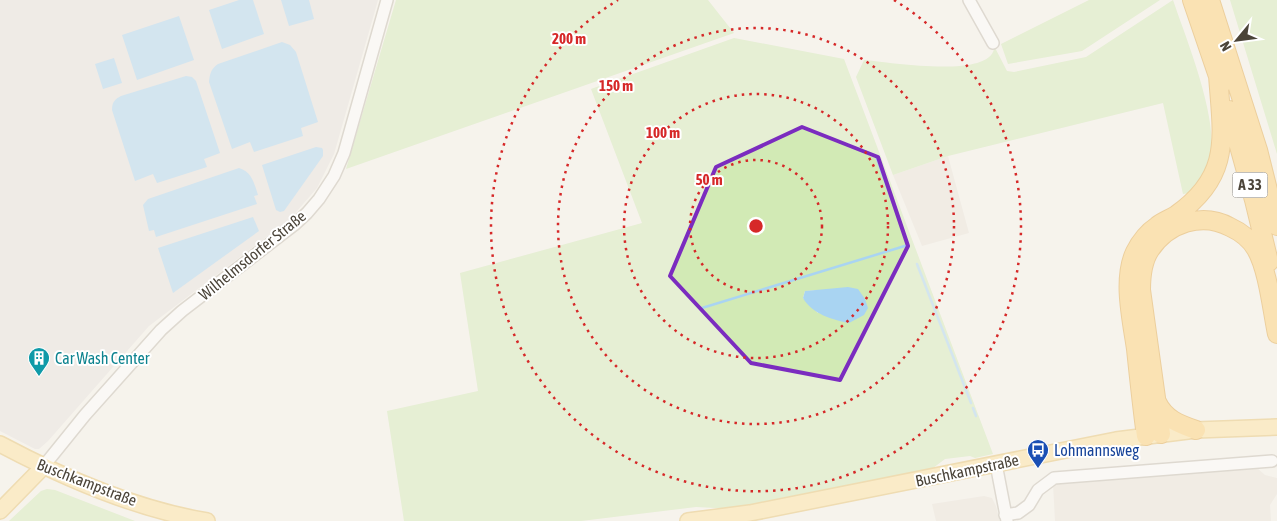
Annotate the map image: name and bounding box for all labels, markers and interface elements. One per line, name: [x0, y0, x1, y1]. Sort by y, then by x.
north arrow: [1212, 15, 1262, 65]
text: 200 m: [552, 30, 586, 47]
text: N: [1217, 39, 1235, 54]
text: 150 m: [599, 77, 633, 94]
text: 100 m: [646, 124, 680, 141]
text: 50 m: [696, 171, 723, 188]
road number: A 33: [1232, 172, 1268, 198]
street label: Wilhelmsdorfer Straße: [195, 206, 309, 304]
centre of rings: [747, 217, 765, 235]
building icon: Car Wash Center: [27, 346, 51, 377]
place label: Car Wash Center: [55, 349, 150, 367]
bus stop icon: Lohmannsweg: [1026, 438, 1050, 469]
place label: Lohmannsweg: [1054, 441, 1139, 460]
street label: Buschkampstraße: [914, 450, 1020, 491]
street label: Buschkampstraße: [34, 455, 139, 510]

